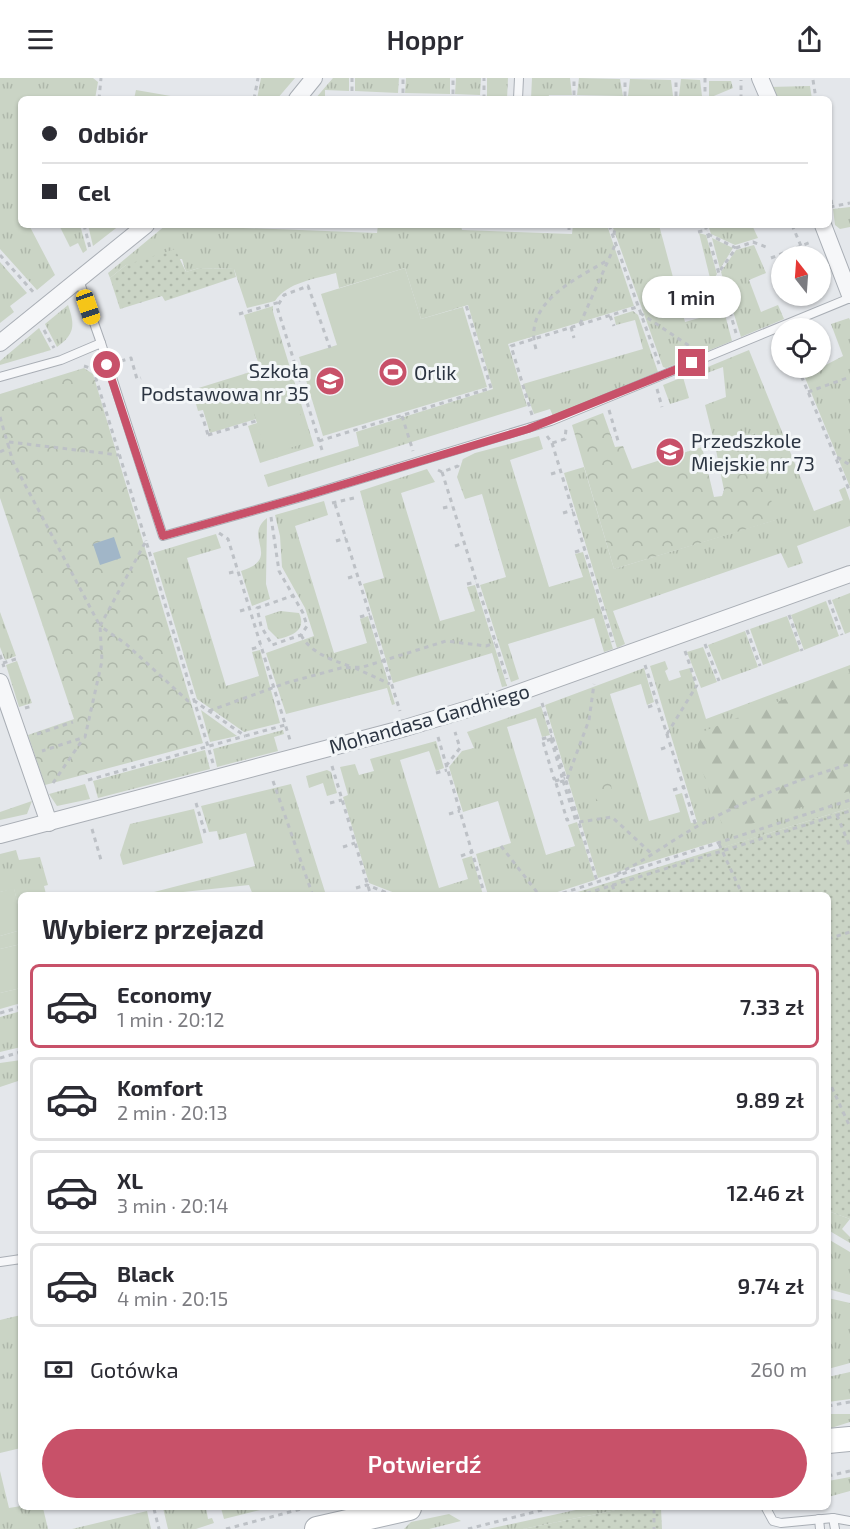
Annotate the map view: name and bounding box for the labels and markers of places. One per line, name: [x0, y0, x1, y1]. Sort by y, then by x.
sports icon: Orlik: [377, 356, 409, 388]
place label: Szkoła Podstawowa nr 35: [141, 358, 309, 405]
place label: Orlik: [414, 360, 456, 384]
school or university icon: Szkoła Podstawowa nr 35: [314, 365, 346, 397]
place label: Przedszkole Miejskie nr 73: [691, 428, 815, 475]
school or university icon: Przedszkole Miejskie nr 73: [654, 436, 686, 468]

